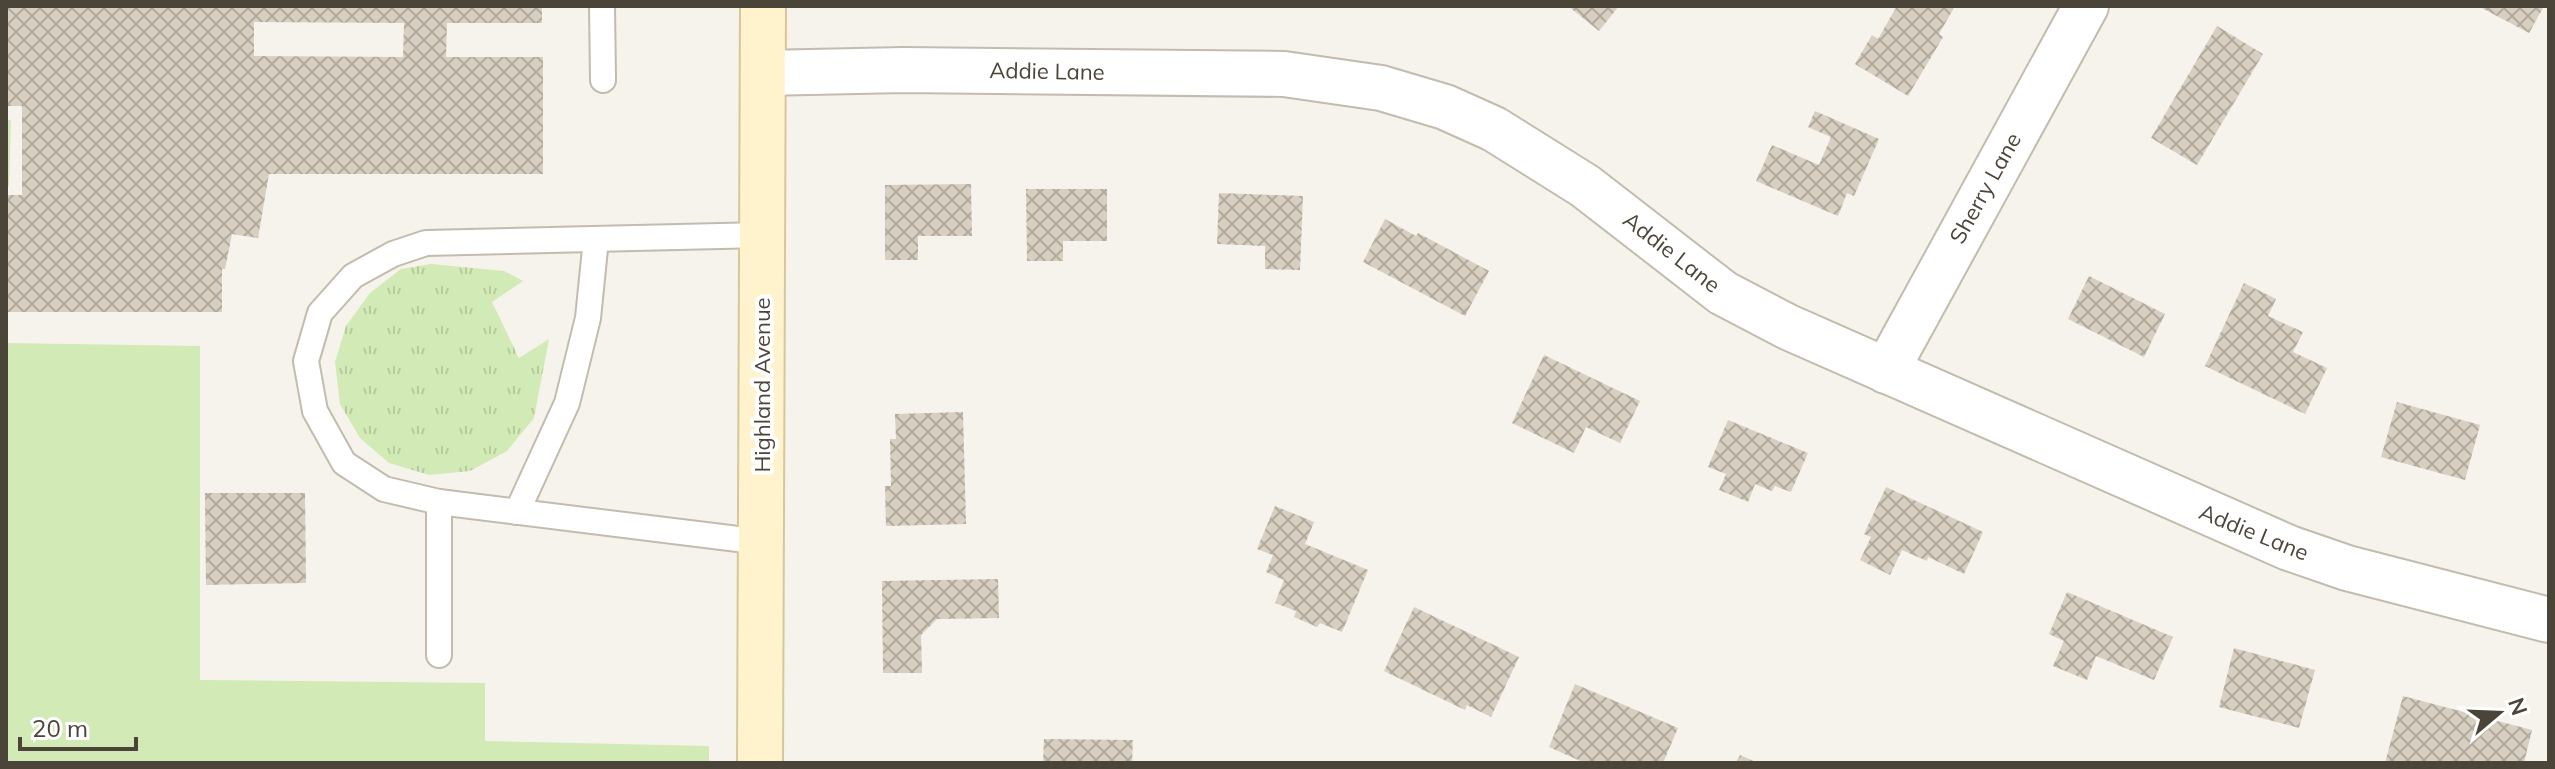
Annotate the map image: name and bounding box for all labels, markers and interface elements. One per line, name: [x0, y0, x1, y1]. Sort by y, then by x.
street label: Addie Lane: [989, 56, 1105, 86]
street label: Sherry Lane: [1943, 128, 2027, 248]
street label: Addie Lane: [1618, 205, 1726, 299]
street label: Highland Avenue: [748, 297, 776, 473]
street label: Addie Lane: [2195, 497, 2313, 567]
north arrow: [2459, 673, 2539, 753]
text: N: [2502, 694, 2534, 719]
scale bar: [20, 701, 136, 751]
text: 20 m: [32, 713, 88, 743]

